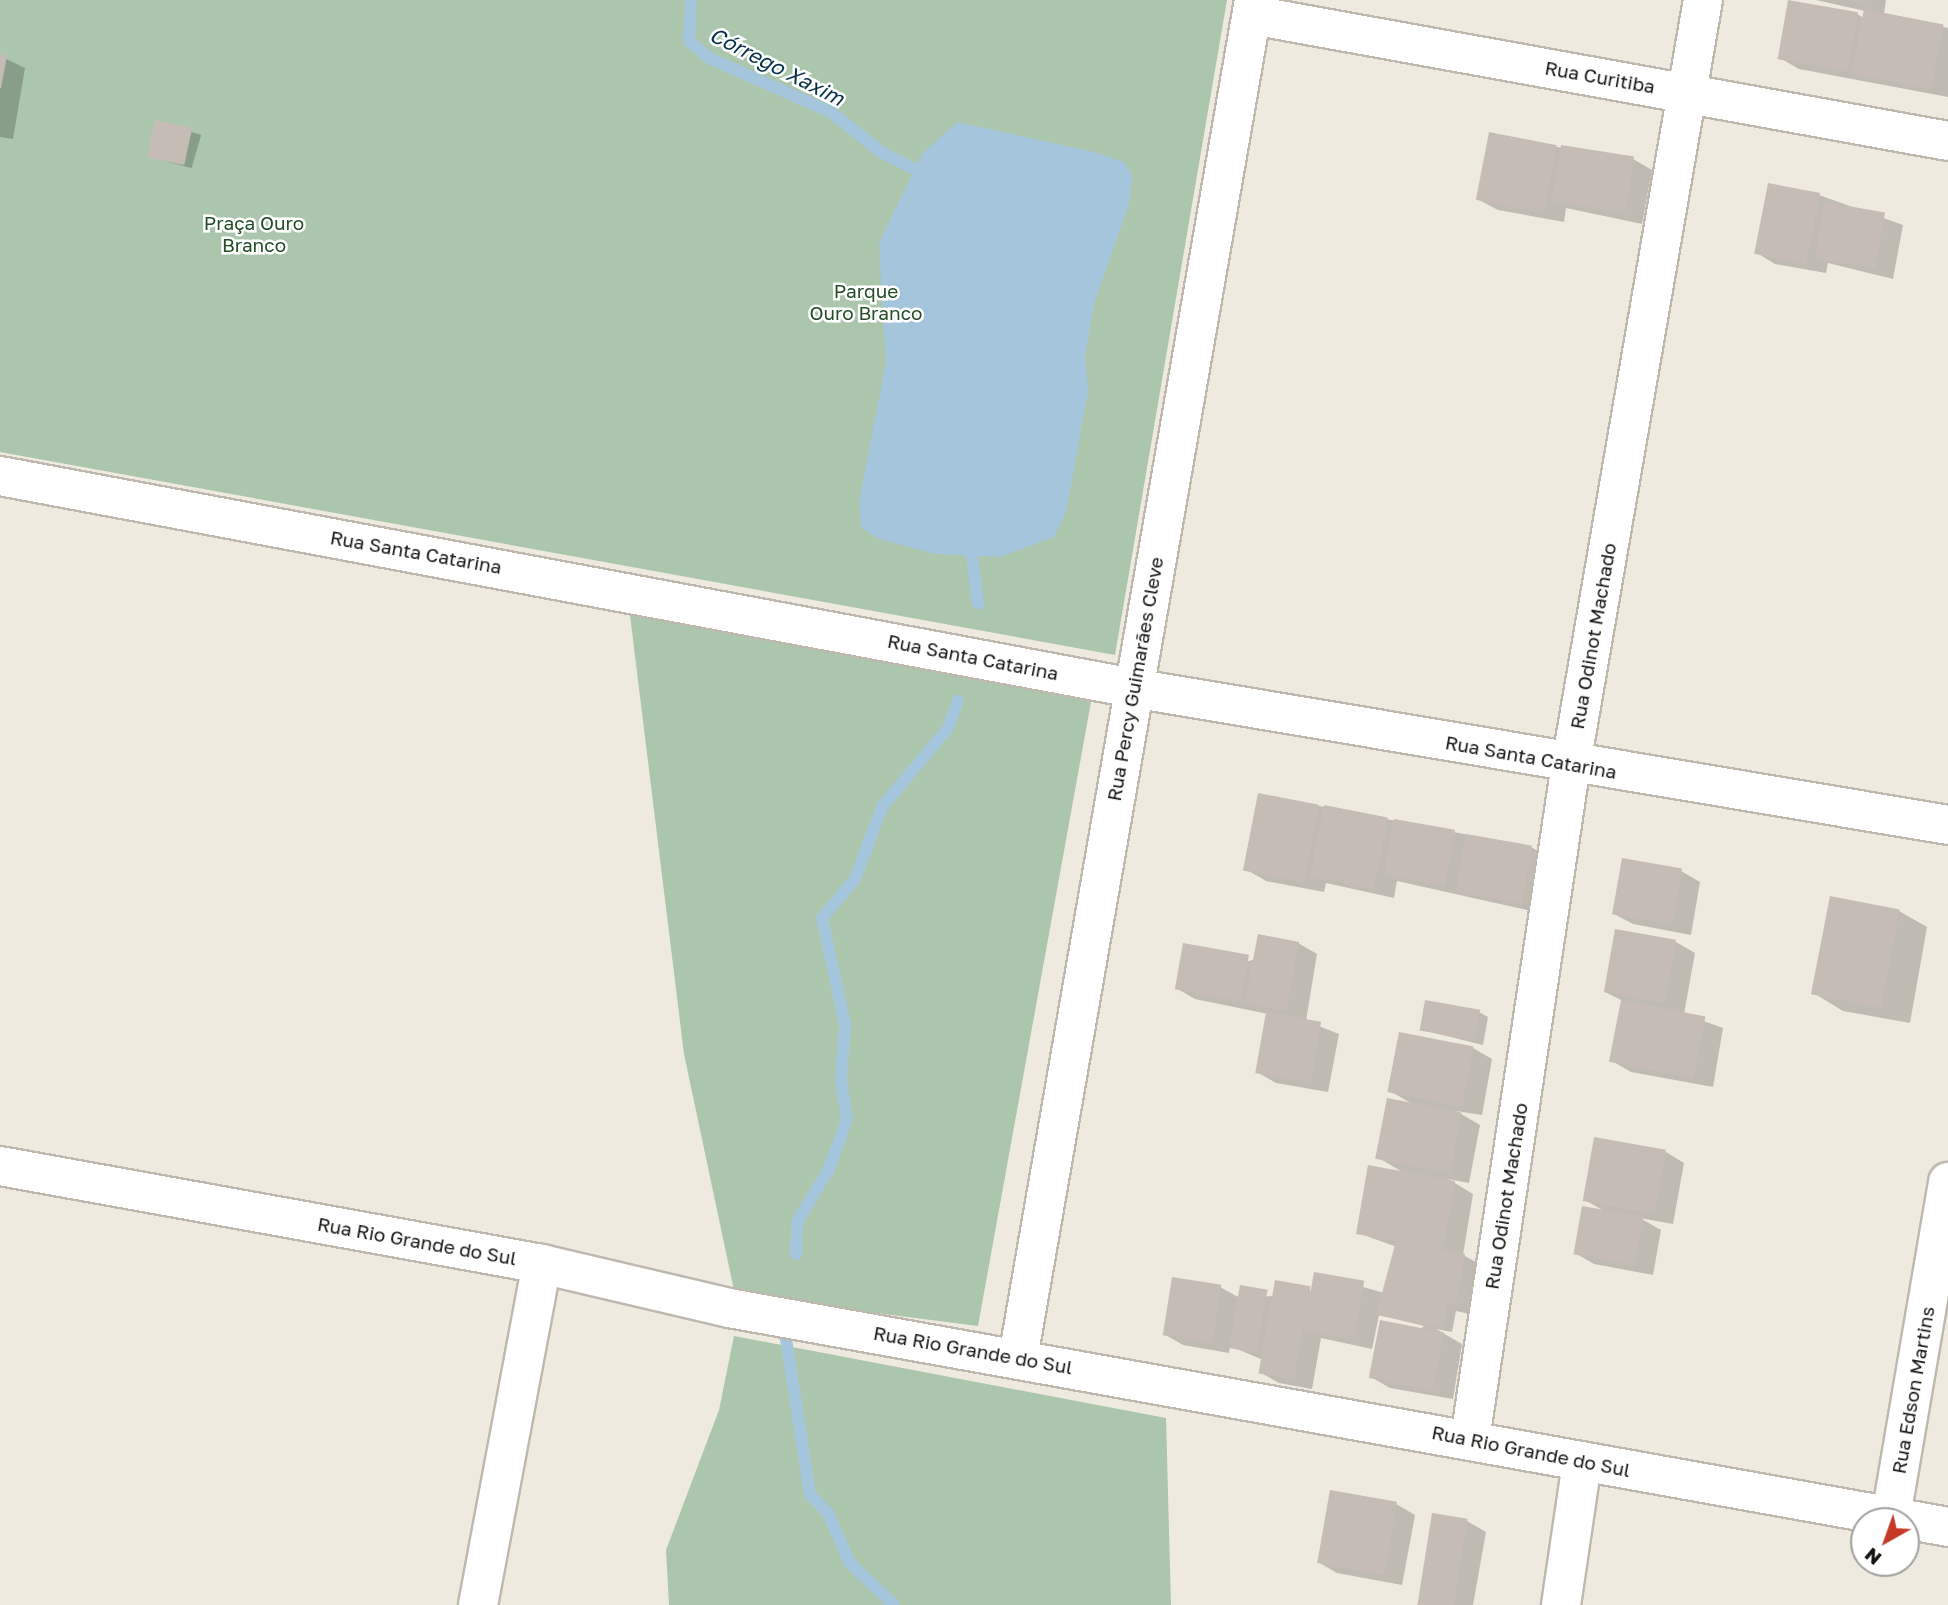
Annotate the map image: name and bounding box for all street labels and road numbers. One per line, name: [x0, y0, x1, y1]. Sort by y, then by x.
street label: Rua Curitiba: [1543, 56, 1657, 98]
street label: Rua Santa Catarina: [328, 526, 504, 578]
street label: Rua Odinot Machado: [1565, 541, 1621, 731]
street label: Rua Percy Guimarães Cleve: [1102, 555, 1168, 803]
street label: Rua Santa Catarina: [886, 629, 1060, 685]
street label: Rua Santa Catarina: [1443, 731, 1619, 783]
street label: Rua Odinot Machado: [1480, 1101, 1532, 1291]
street label: Rua Rio Grande do Sul: [316, 1212, 518, 1270]
street label: Rua Edson Martins: [1887, 1304, 1939, 1476]
street label: Rua Rio Grande do Sul: [872, 1321, 1074, 1379]
street label: Rua Rio Grande do Sul: [1430, 1421, 1632, 1481]

